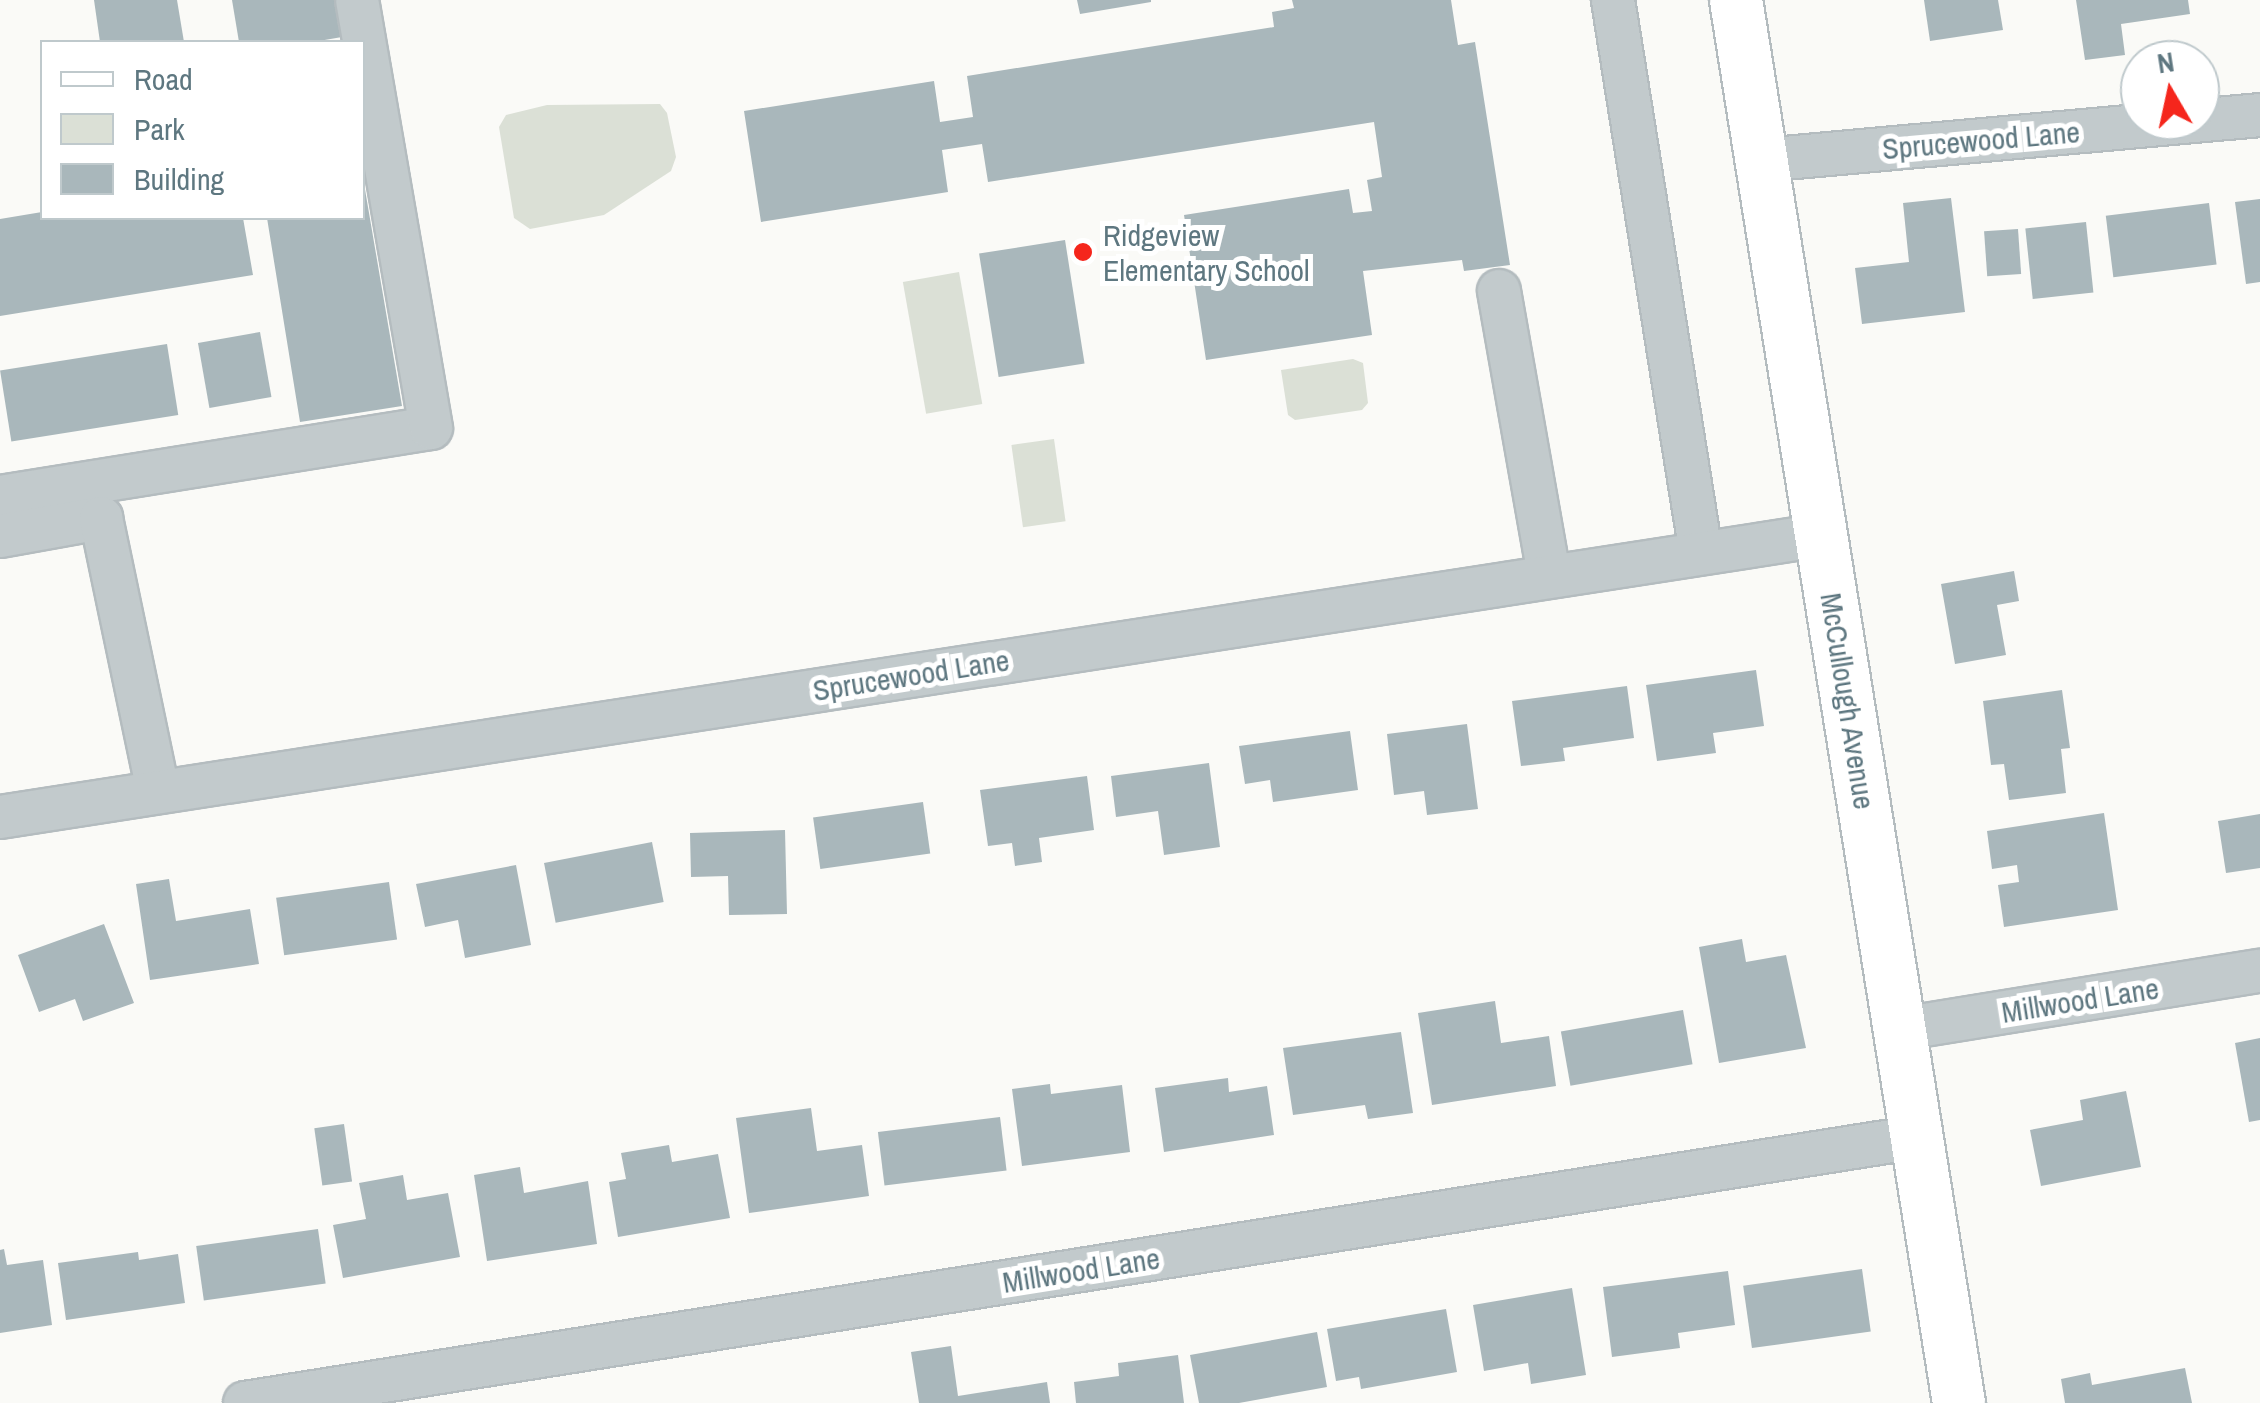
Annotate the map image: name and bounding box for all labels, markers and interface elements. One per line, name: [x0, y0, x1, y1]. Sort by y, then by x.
legend: [40, 40, 365, 220]
north arrow: [2120, 40, 2220, 140]
text: N: [2154, 42, 2177, 82]
text: Road: [134, 59, 193, 99]
text: Park: [134, 109, 185, 149]
street label: Sprucewood Lane: [1881, 113, 2081, 167]
text: Building: [134, 159, 224, 199]
place label: Ridgeview Elementary School: [1103, 217, 1309, 288]
marker: Ridgeview Elementary School: [1072, 241, 1094, 263]
street label: McCullough Avenue: [1813, 590, 1883, 812]
street label: Sprucewood Lane: [810, 642, 1012, 708]
street label: Millwood Lane: [1999, 970, 2161, 1030]
street label: Millwood Lane: [1000, 1240, 1162, 1300]

